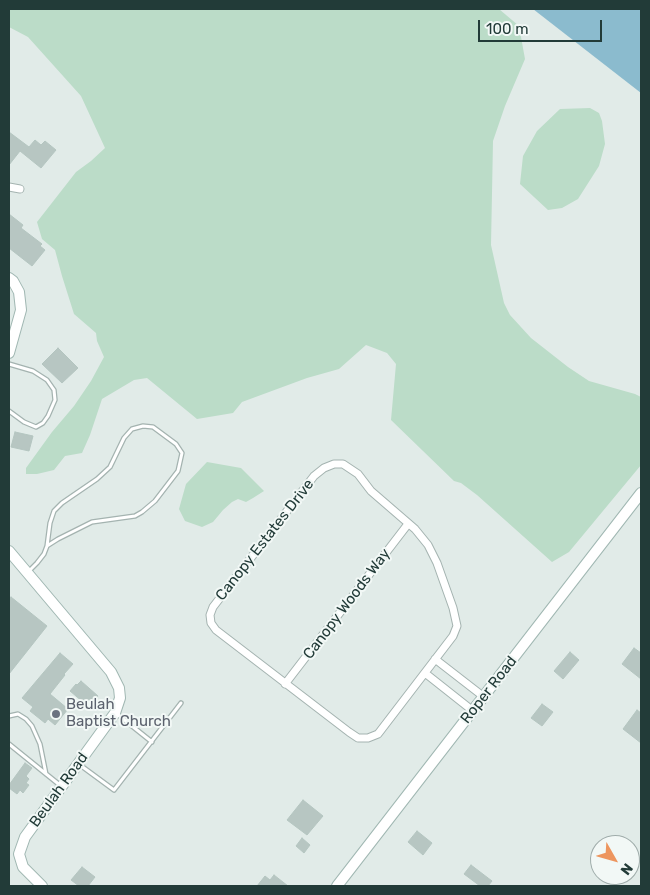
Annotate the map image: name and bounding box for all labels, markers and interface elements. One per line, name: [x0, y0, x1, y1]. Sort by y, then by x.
scale bar: [480, 10, 604, 42]
text: 100 m: [486, 20, 528, 38]
street label: Canopy Estates Drive: [212, 476, 318, 604]
street label: Canopy Woods Way: [300, 545, 394, 663]
street label: Roper Road: [457, 653, 521, 727]
place label: Beulah Baptist Church: [66, 696, 171, 731]
marker: Beulah Baptist Church: [50, 708, 62, 720]
street label: Beulah Road: [26, 749, 92, 831]
north arrow: [590, 835, 640, 885]
text: N: [617, 860, 636, 878]

